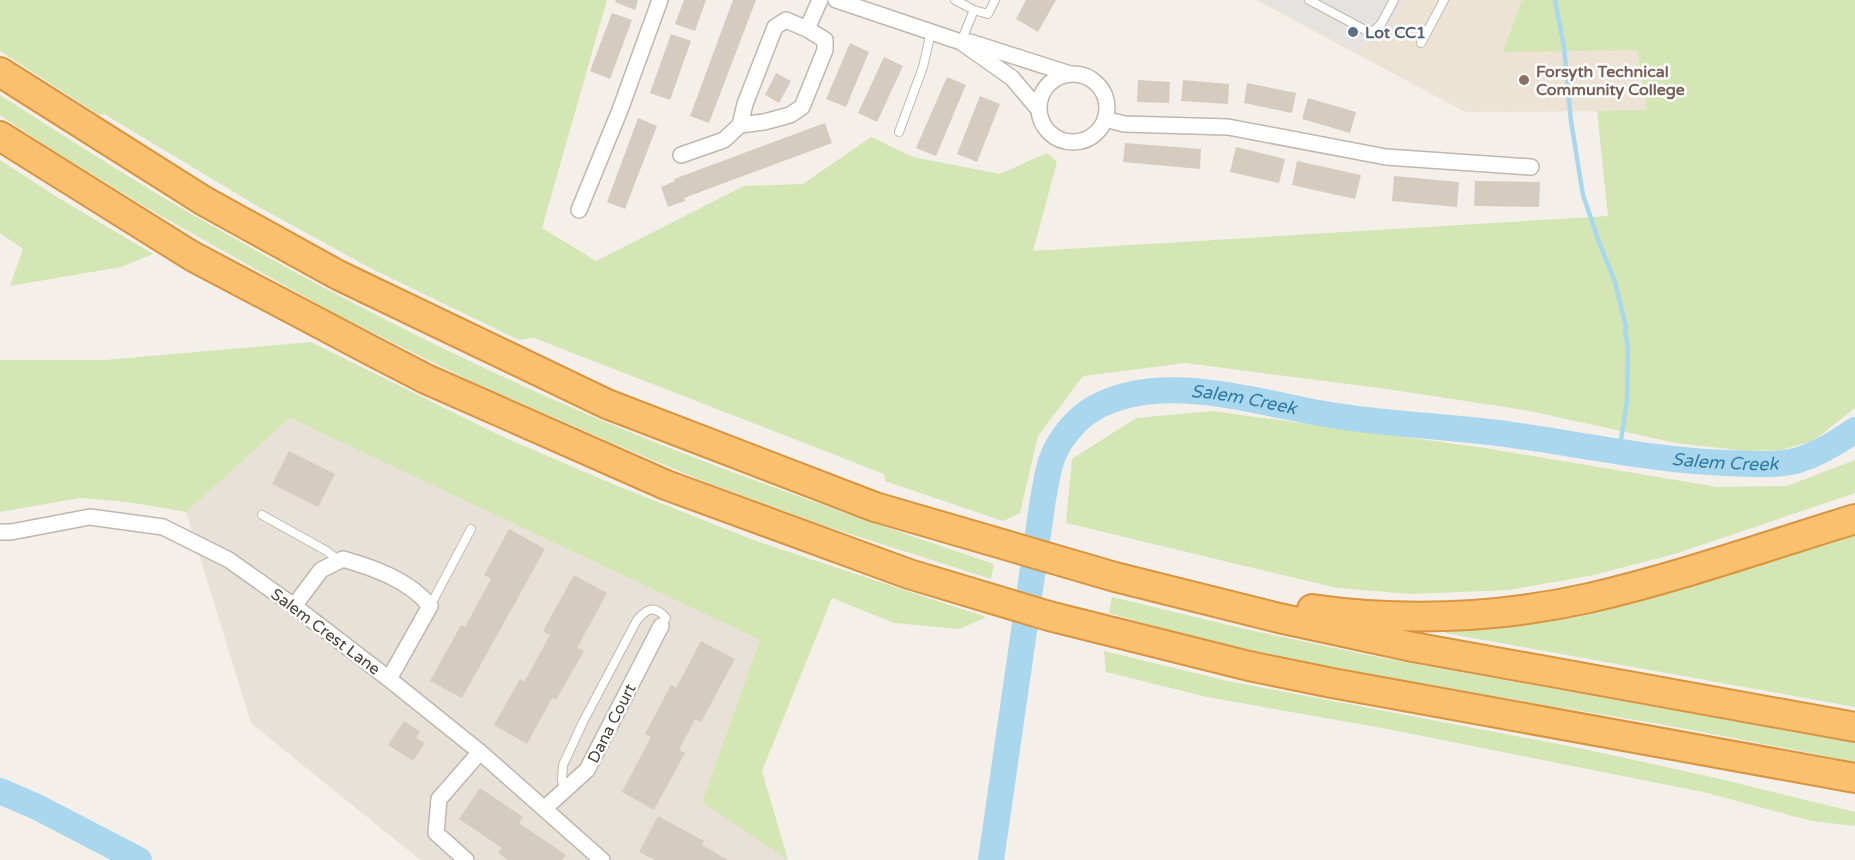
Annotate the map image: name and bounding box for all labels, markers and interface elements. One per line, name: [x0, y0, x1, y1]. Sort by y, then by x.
place label: Lot CC1: [1365, 23, 1426, 43]
marker: Lot CC1: [1346, 25, 1360, 39]
place label: Forsyth Technical Community College: [1536, 62, 1685, 100]
marker: Forsyth Technical Community College: [1517, 73, 1531, 87]
water label: Salem Creek: [1190, 380, 1299, 420]
water label: Salem Creek: [1671, 448, 1780, 475]
street label: Salem Crest Lane: [267, 584, 384, 679]
street label: Dana Court: [583, 680, 640, 766]

